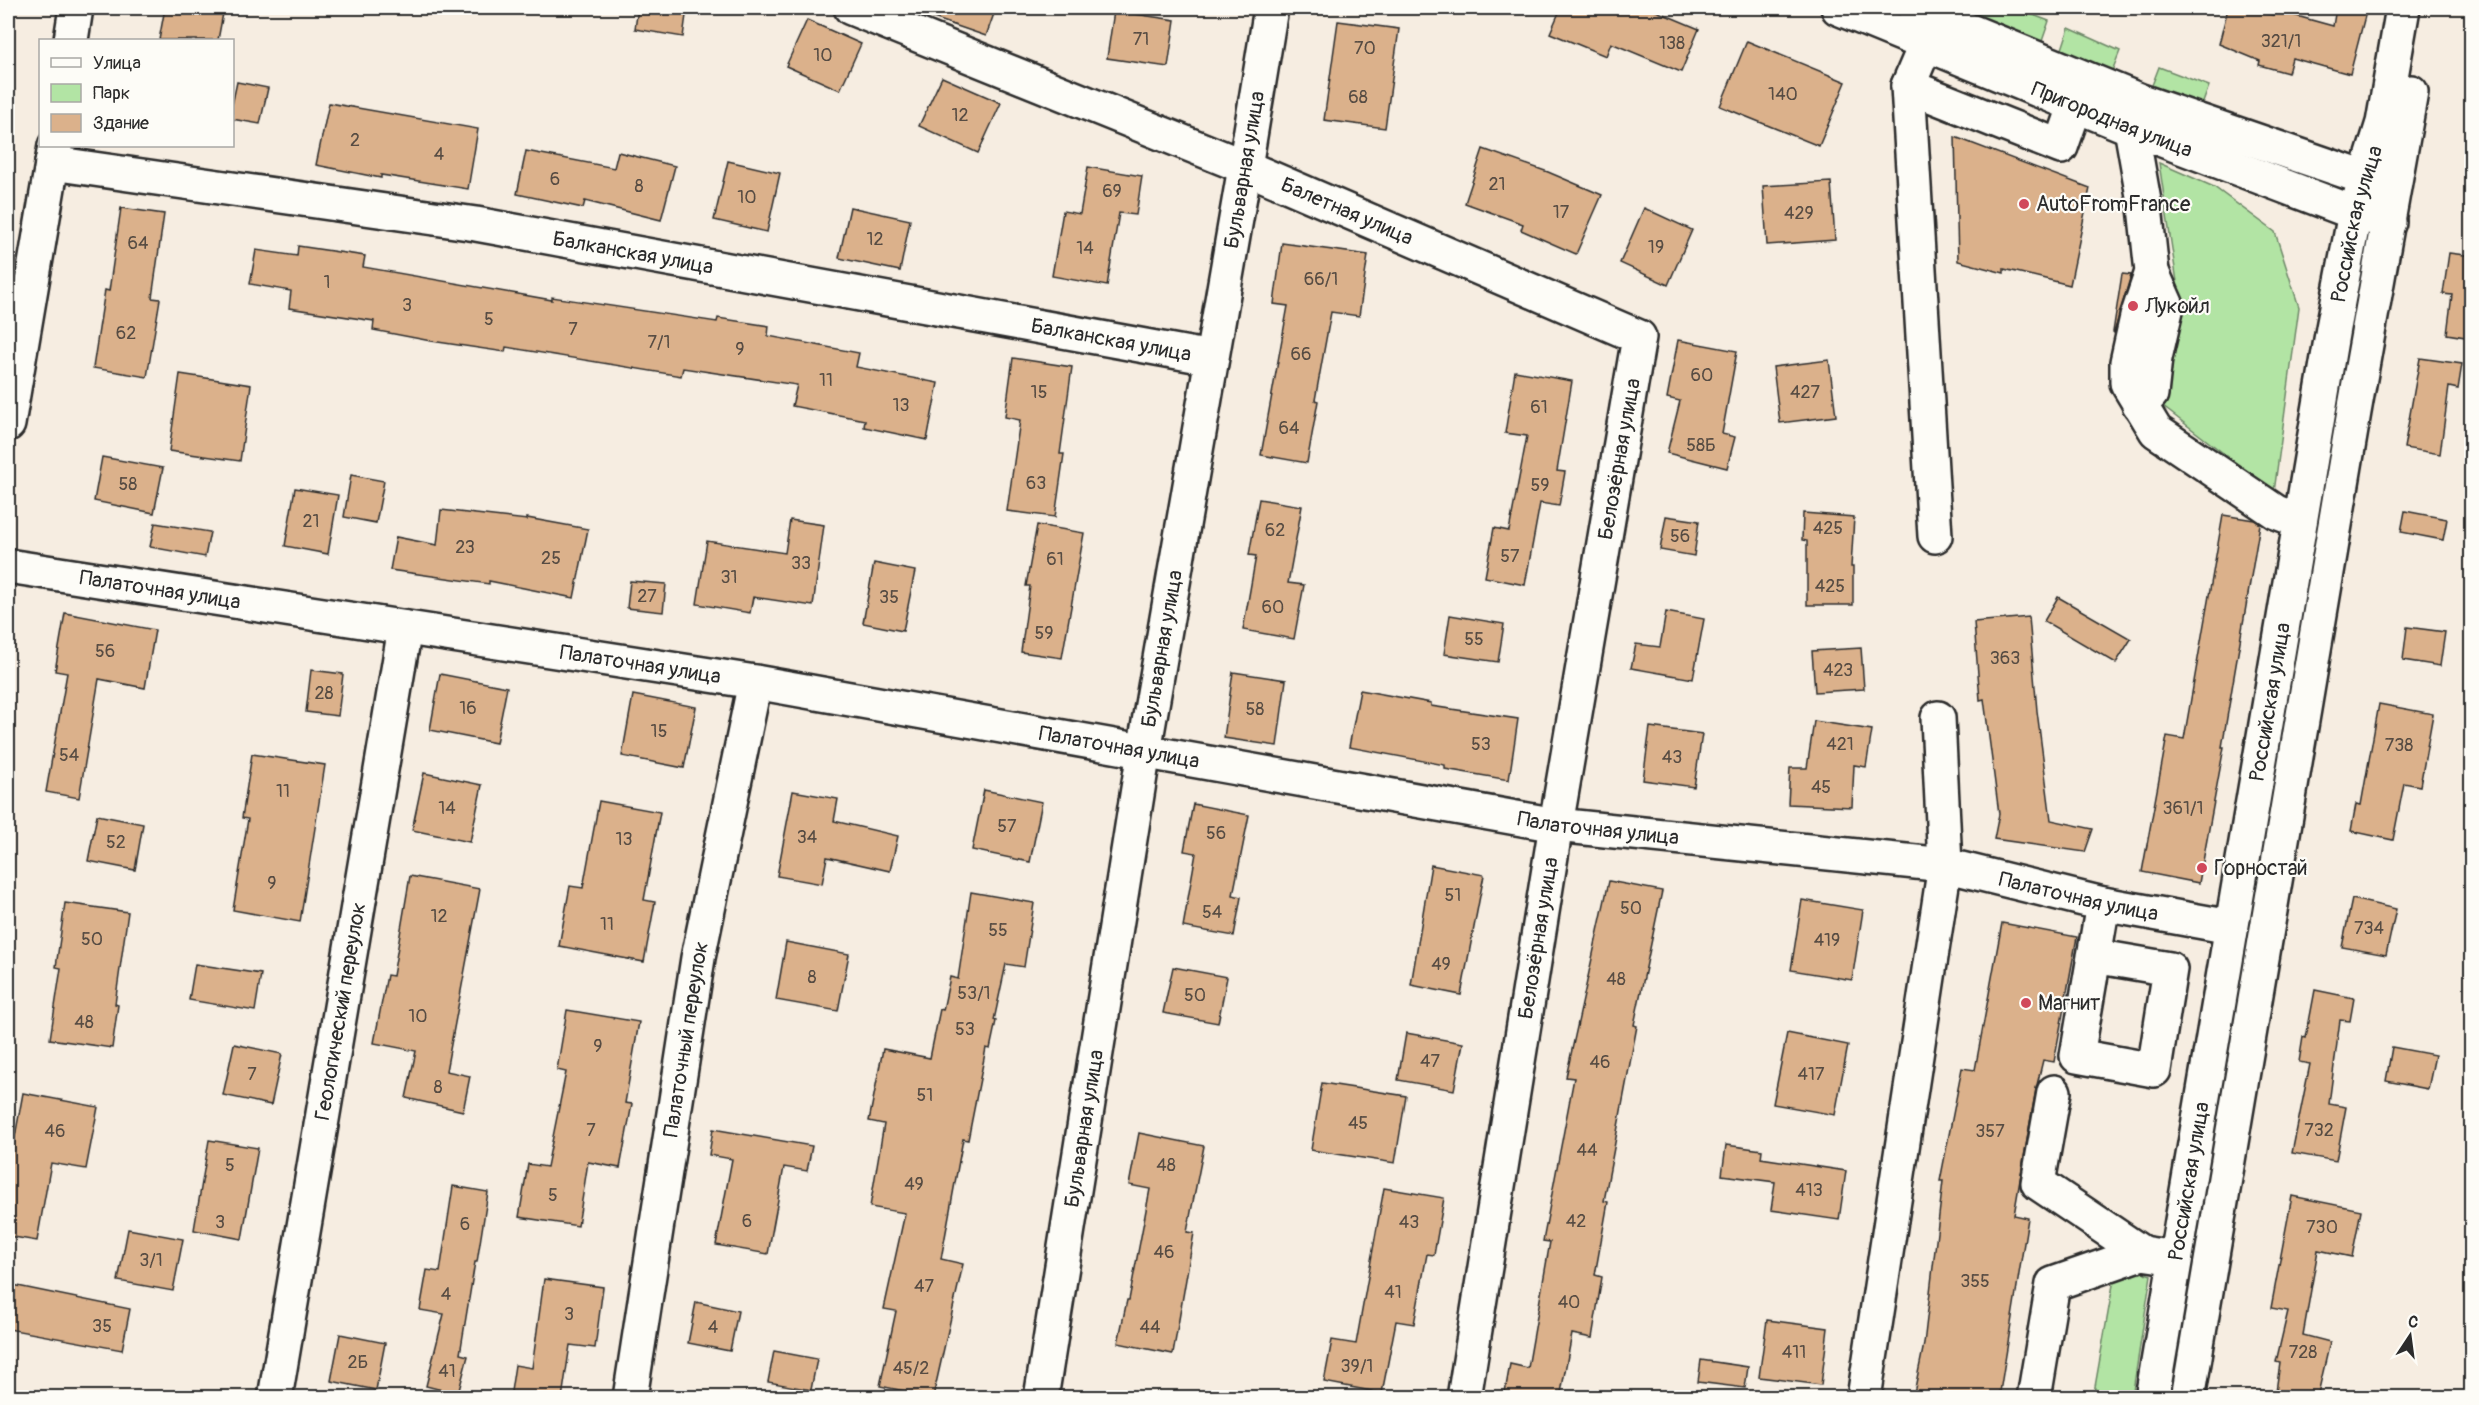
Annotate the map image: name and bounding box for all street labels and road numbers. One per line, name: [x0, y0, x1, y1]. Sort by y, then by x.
street label: Пригородная улица: [2027, 76, 2196, 164]
street label: Бульварная улица: [1218, 89, 1271, 251]
street label: Российская улица: [2325, 142, 2389, 305]
street label: Балетная улица: [1277, 171, 1417, 252]
street label: Балканская улица: [551, 225, 715, 281]
street label: Балканская улица: [1029, 312, 1193, 368]
street label: Белозёрная улица: [1592, 376, 1647, 542]
street label: Палаточная улица: [78, 564, 243, 616]
street label: Бульварная улица: [1135, 568, 1189, 730]
street label: Российская улица: [2244, 621, 2297, 783]
street label: Палаточная улица: [558, 639, 723, 691]
street label: Палаточная улица: [1037, 720, 1202, 775]
street label: Палаточная улица: [1515, 805, 1680, 852]
street label: Белозёрная улица: [1512, 855, 1565, 1021]
street label: Палаточная улица: [1996, 866, 2160, 928]
street label: Геологический переулок: [309, 900, 372, 1123]
street label: Палаточный переулок: [657, 939, 715, 1139]
street label: Бульварная улица: [1059, 1048, 1110, 1209]
street label: Российская улица: [2162, 1100, 2216, 1263]

